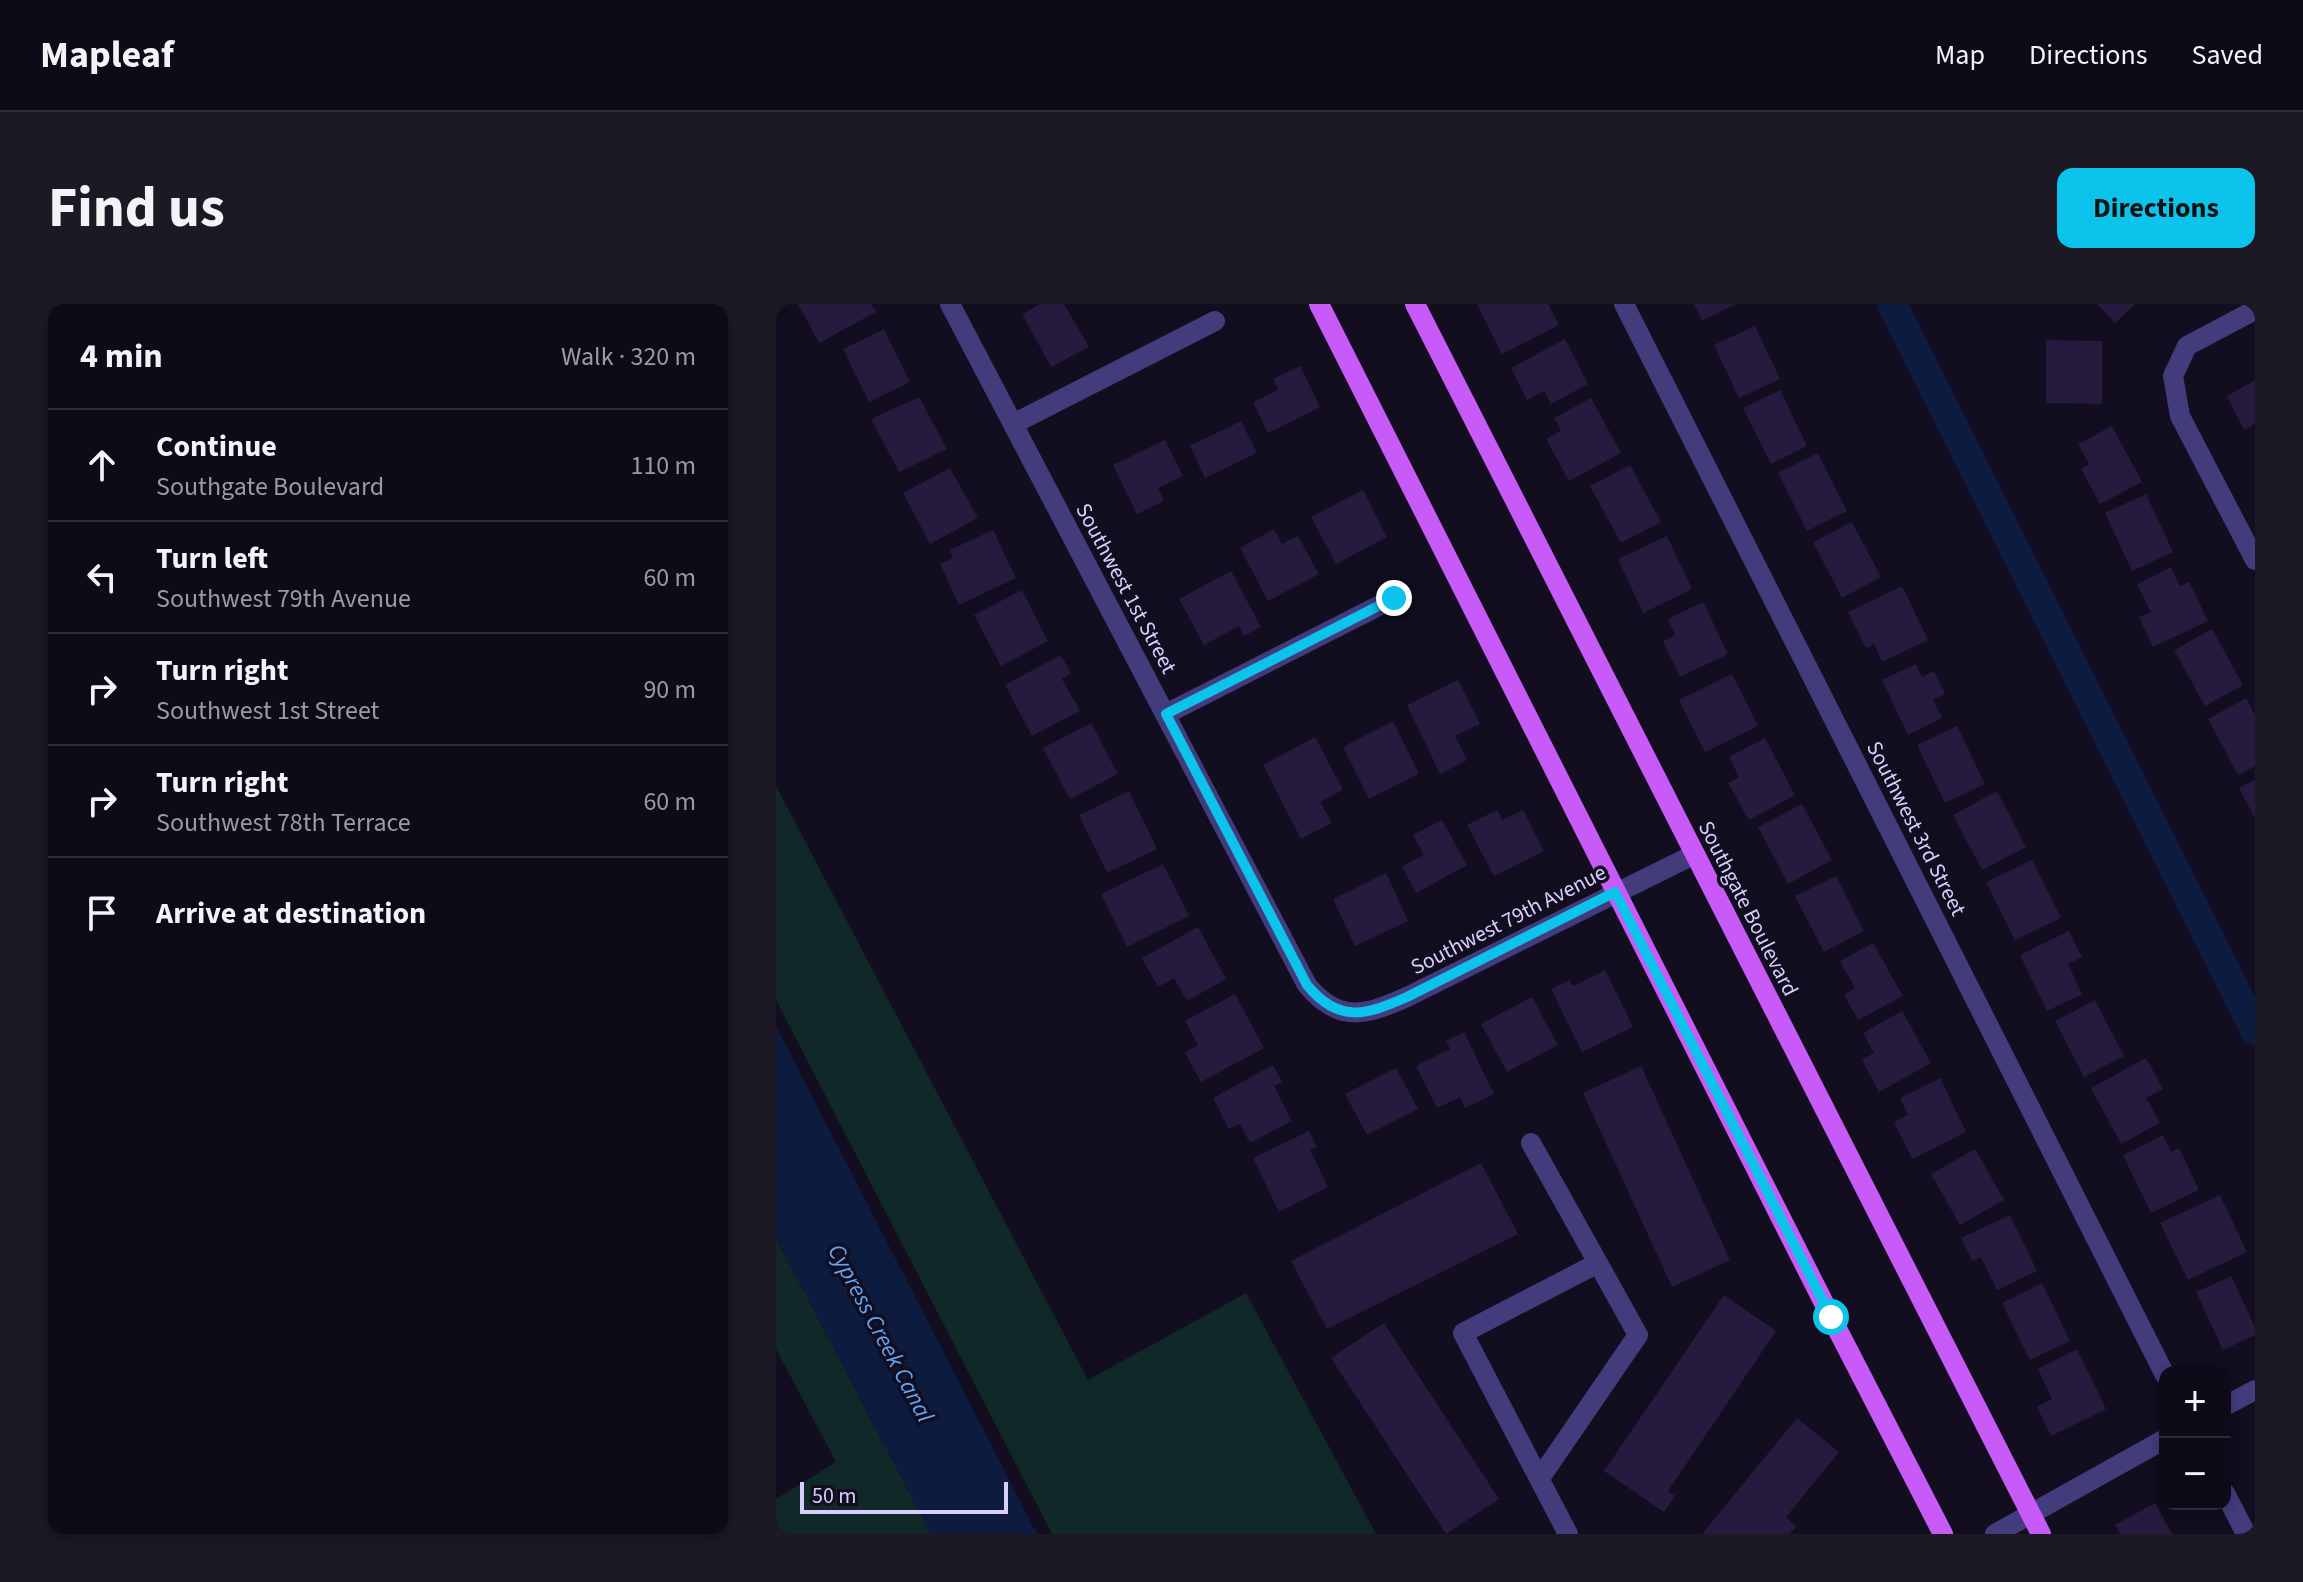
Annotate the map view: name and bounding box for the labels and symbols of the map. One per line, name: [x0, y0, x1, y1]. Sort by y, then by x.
street label: Southwest 1st Street: [1068, 498, 1185, 680]
route end: [1376, 580, 1412, 616]
street label: Southwest 3rd Street: [1858, 735, 1974, 922]
street label: Southgate Boulevard: [1690, 815, 1806, 1002]
street label: Southwest 79th Avenue: [1405, 857, 1612, 983]
water label: Cypress Creek Canal: [819, 1238, 942, 1429]
route start: [1813, 1299, 1849, 1335]
scale bar: [800, 1478, 1008, 1514]

